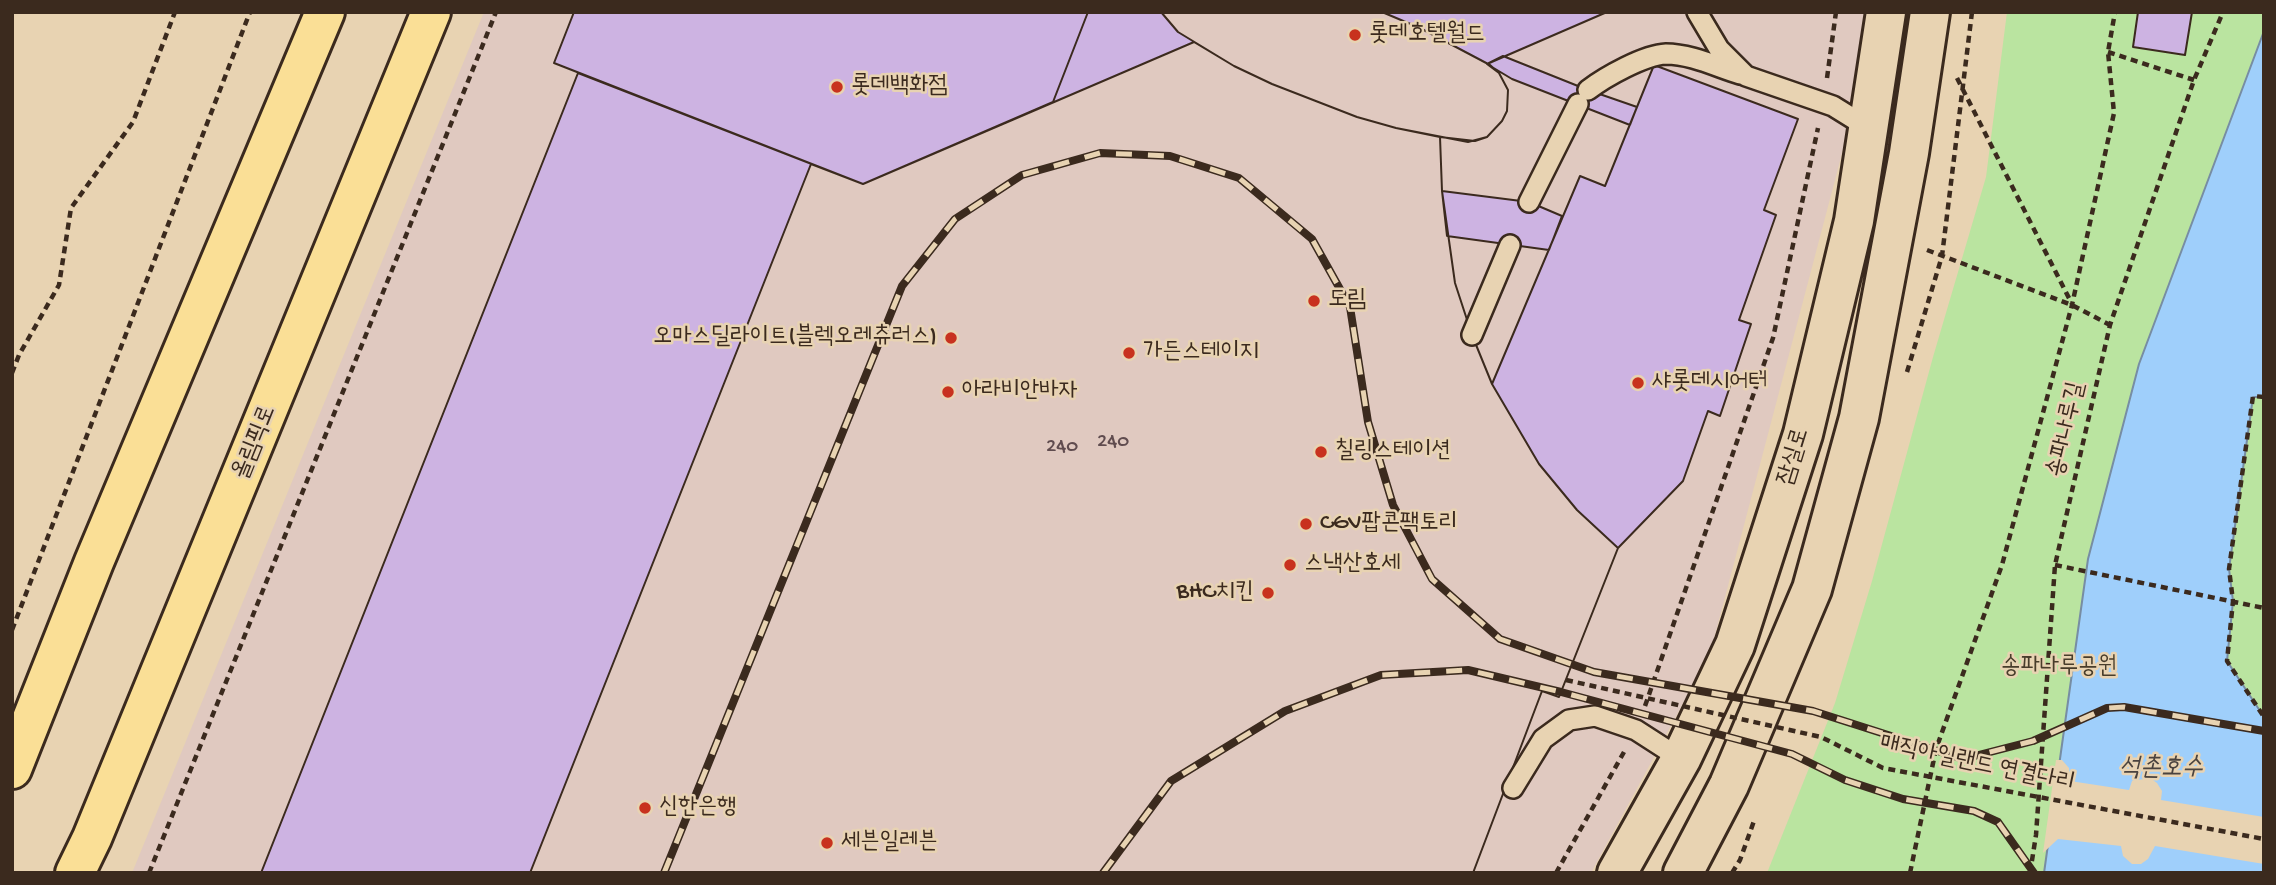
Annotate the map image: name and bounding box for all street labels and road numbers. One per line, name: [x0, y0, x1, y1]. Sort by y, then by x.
street label: 송파나루길: [2043, 380, 2093, 480]
street label: 올림픽로: [228, 402, 284, 484]
street label: 잠실로: [1773, 425, 1817, 489]
street label: 매직아일랜드 연결다리: [1877, 730, 2077, 800]

